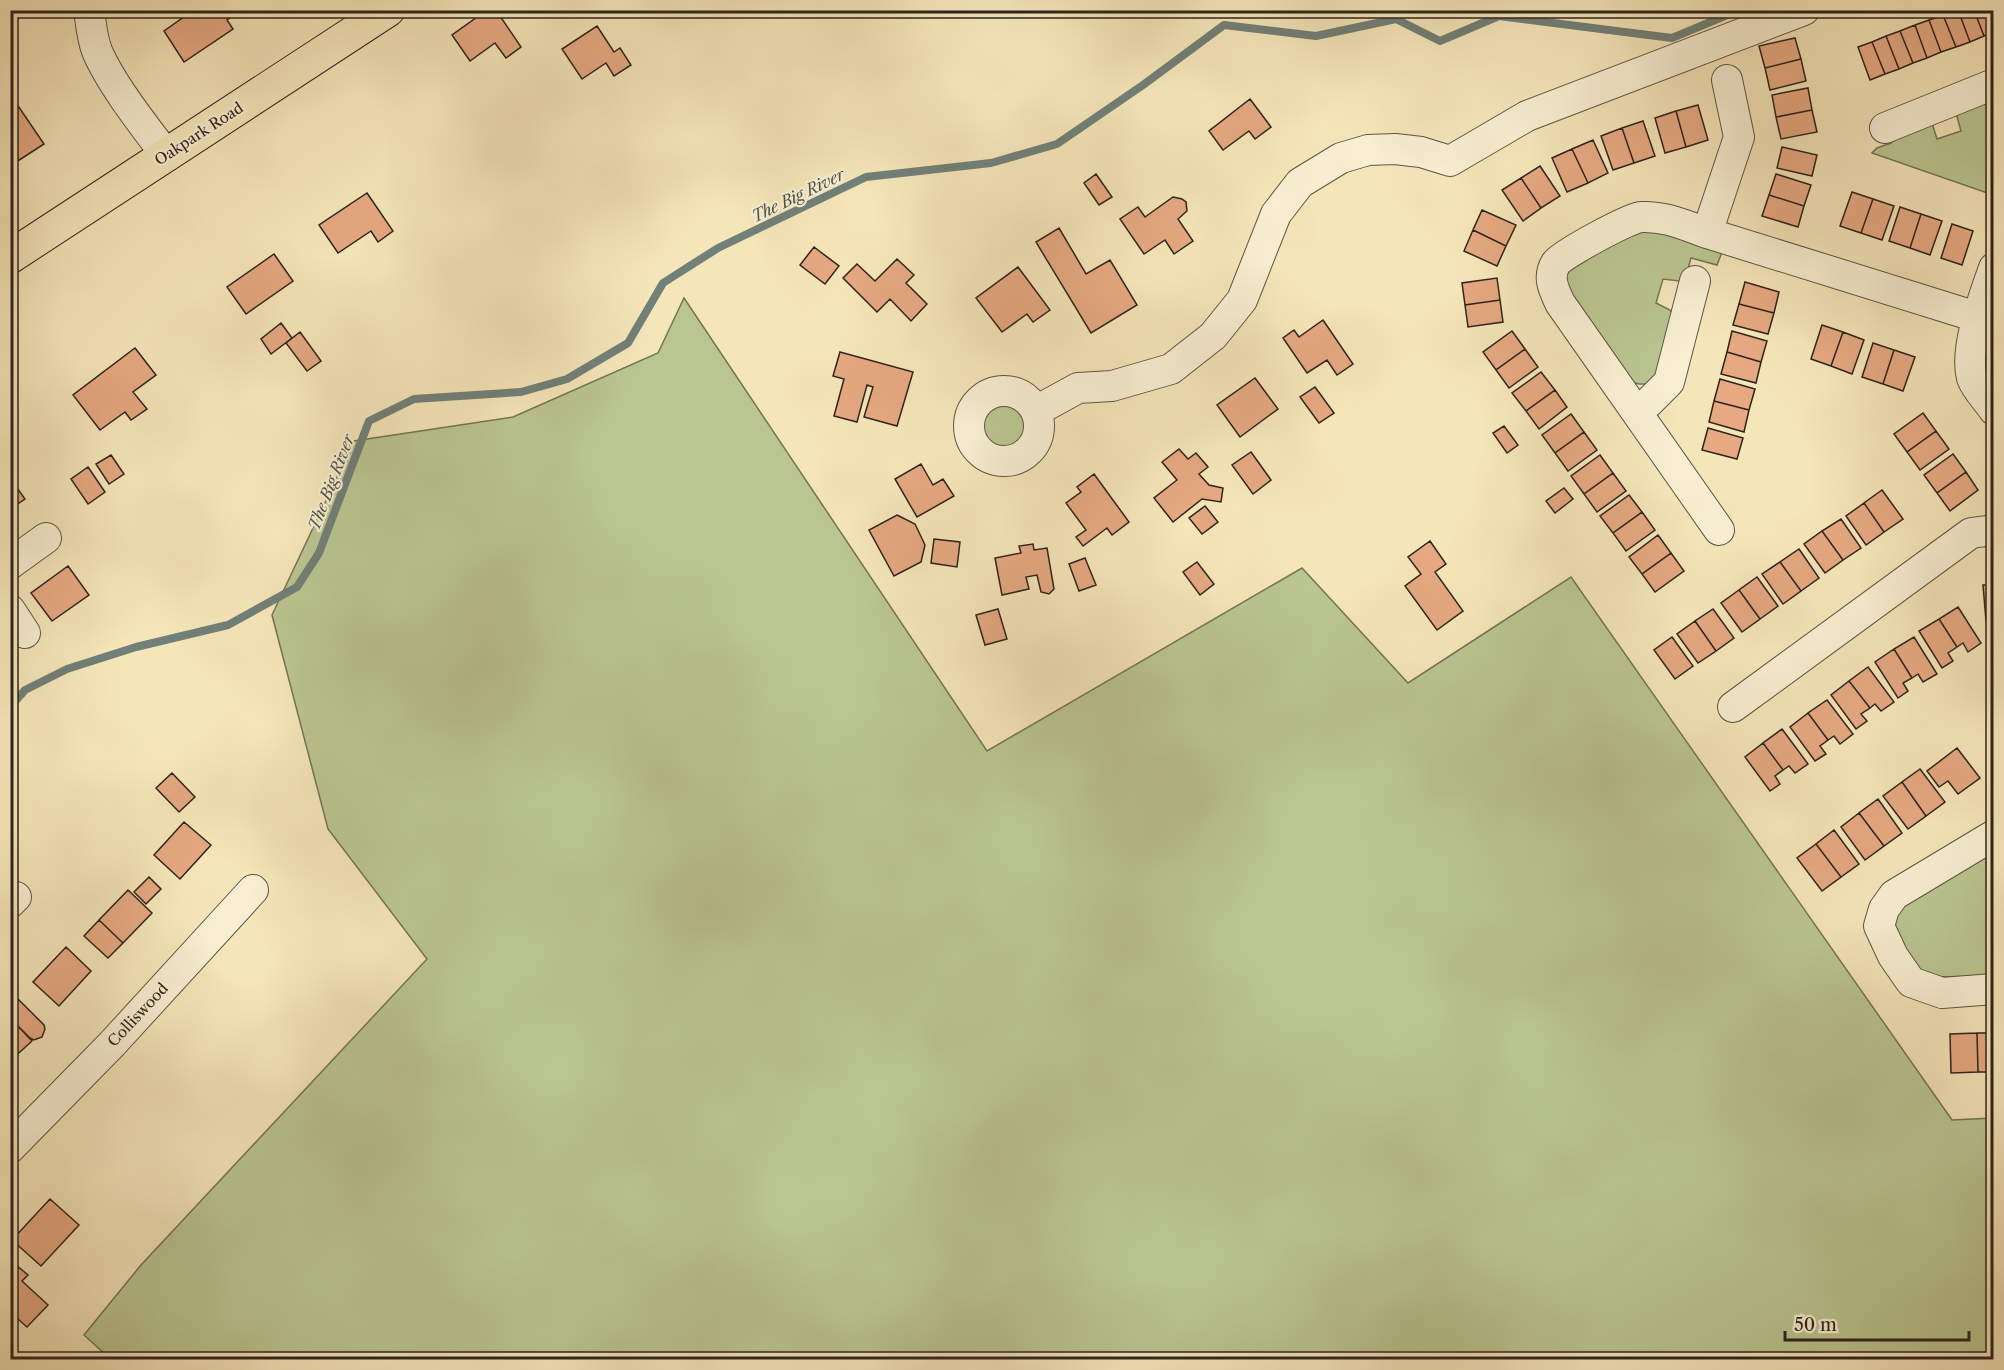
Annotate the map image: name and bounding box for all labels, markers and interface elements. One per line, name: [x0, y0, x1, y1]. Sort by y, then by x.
street label: Oakpark Road: [151, 98, 247, 169]
water label: The Big River: [748, 163, 849, 226]
water label: The Big River: [304, 430, 359, 533]
street label: Colliswood: [103, 979, 172, 1050]
scale bar: [1785, 1304, 1970, 1342]
text: 50 m: [1794, 1314, 1837, 1336]

